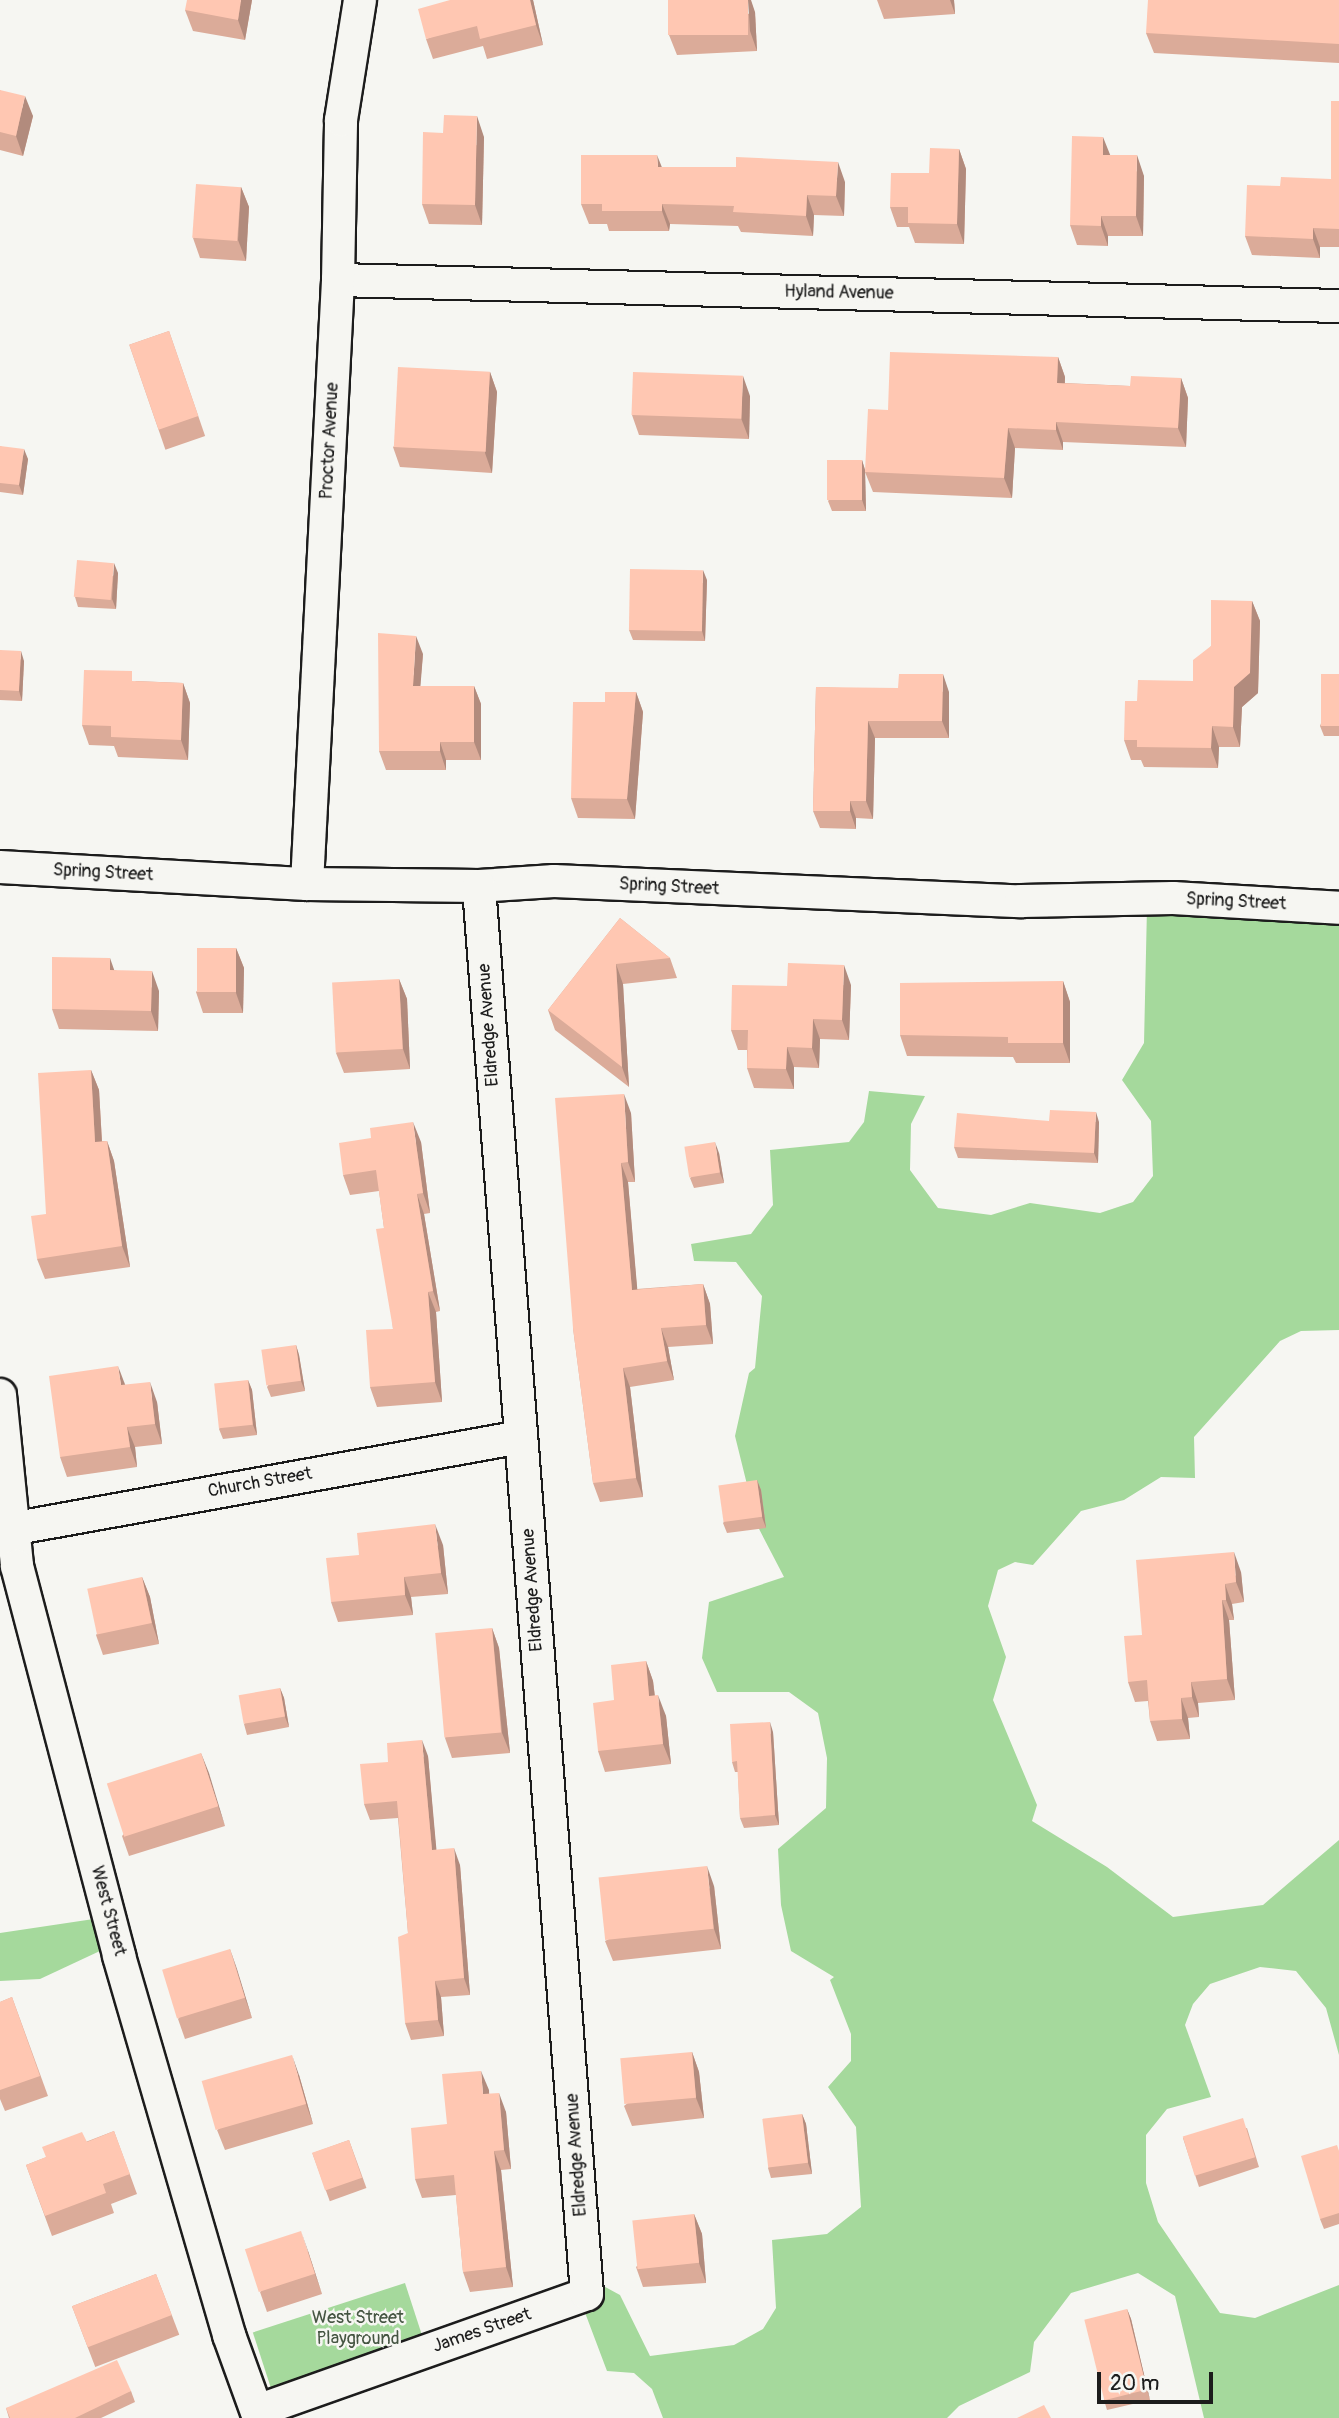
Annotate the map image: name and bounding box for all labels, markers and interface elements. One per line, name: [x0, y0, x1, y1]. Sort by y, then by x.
street label: Hyland Avenue: [784, 281, 894, 305]
street label: Proctor Avenue: [316, 382, 344, 500]
street label: Spring Street: [52, 860, 154, 886]
street label: Spring Street: [618, 874, 720, 900]
street label: Spring Street: [1185, 889, 1287, 915]
street label: Eldredge Avenue: [474, 963, 504, 1087]
street label: Church Street: [206, 1463, 314, 1503]
street label: Eldredge Avenue: [518, 1528, 548, 1652]
street label: West Street: [86, 1864, 130, 1958]
street label: Eldredge Avenue: [562, 2093, 592, 2217]
street label: James Street: [430, 2304, 534, 2358]
park label: West Street Playground: [312, 2308, 404, 2350]
scale bar: [1101, 2358, 1216, 2402]
text: 20 m: [1110, 2370, 1159, 2397]

